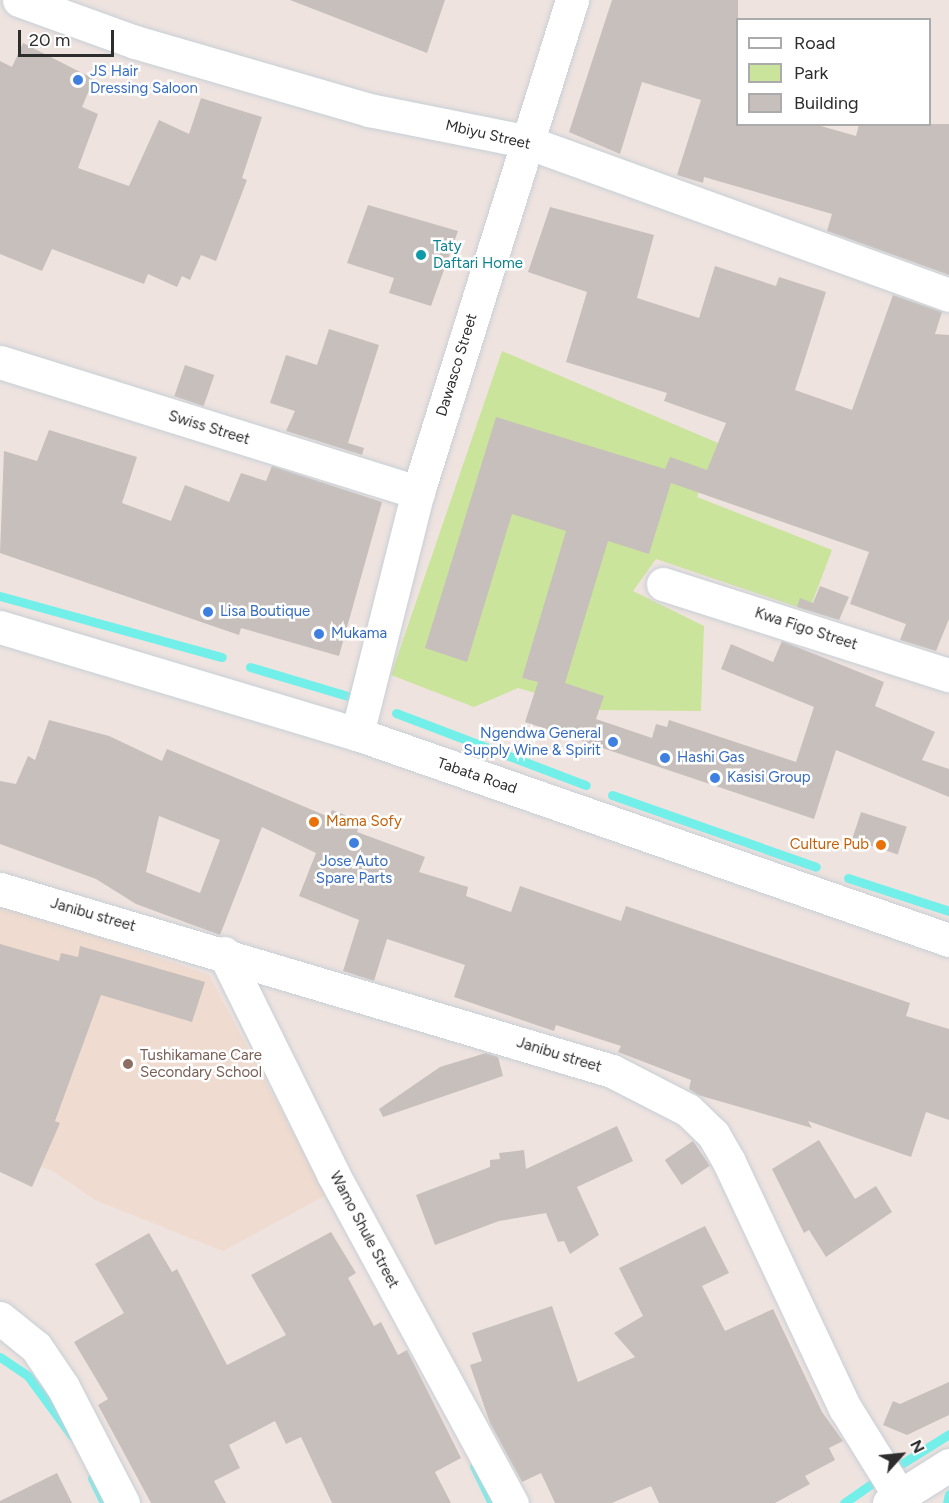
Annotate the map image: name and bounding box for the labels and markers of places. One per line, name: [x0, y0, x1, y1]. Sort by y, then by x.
place label: JS Hair Dressing Saloon: [90, 62, 198, 97]
marker: JS Hair Dressing Saloon: [71, 73, 85, 87]
place label: Taty Daftari Home: [433, 237, 523, 272]
marker: Taty Daftari Home: [414, 248, 428, 262]
place label: Lisa Boutique: [220, 603, 310, 621]
marker: Lisa Boutique: [201, 605, 215, 619]
place label: Mukama: [331, 625, 387, 643]
marker: Mukama: [312, 627, 326, 641]
place label: Ngendwa General Supply Wine & Spirit: [464, 724, 601, 759]
marker: Ngendwa General Supply Wine & Spirit: [606, 735, 620, 749]
place label: Hashi Gas: [677, 749, 744, 767]
marker: Hashi Gas: [658, 751, 672, 765]
place label: Kasisi Group: [727, 769, 811, 787]
marker: Kasisi Group: [708, 771, 722, 785]
place label: Mama Sofy: [326, 813, 402, 831]
marker: Mama Sofy: [307, 815, 321, 829]
marker: Jose Auto Spare Parts: [347, 836, 361, 850]
place label: Culture Pub: [790, 836, 869, 854]
marker: Culture Pub: [874, 838, 888, 852]
place label: Jose Auto Spare Parts: [316, 852, 392, 887]
place label: Tushikamane Care Secondary School: [140, 1046, 262, 1081]
marker: Tushikamane Care Secondary School: [121, 1057, 135, 1071]

